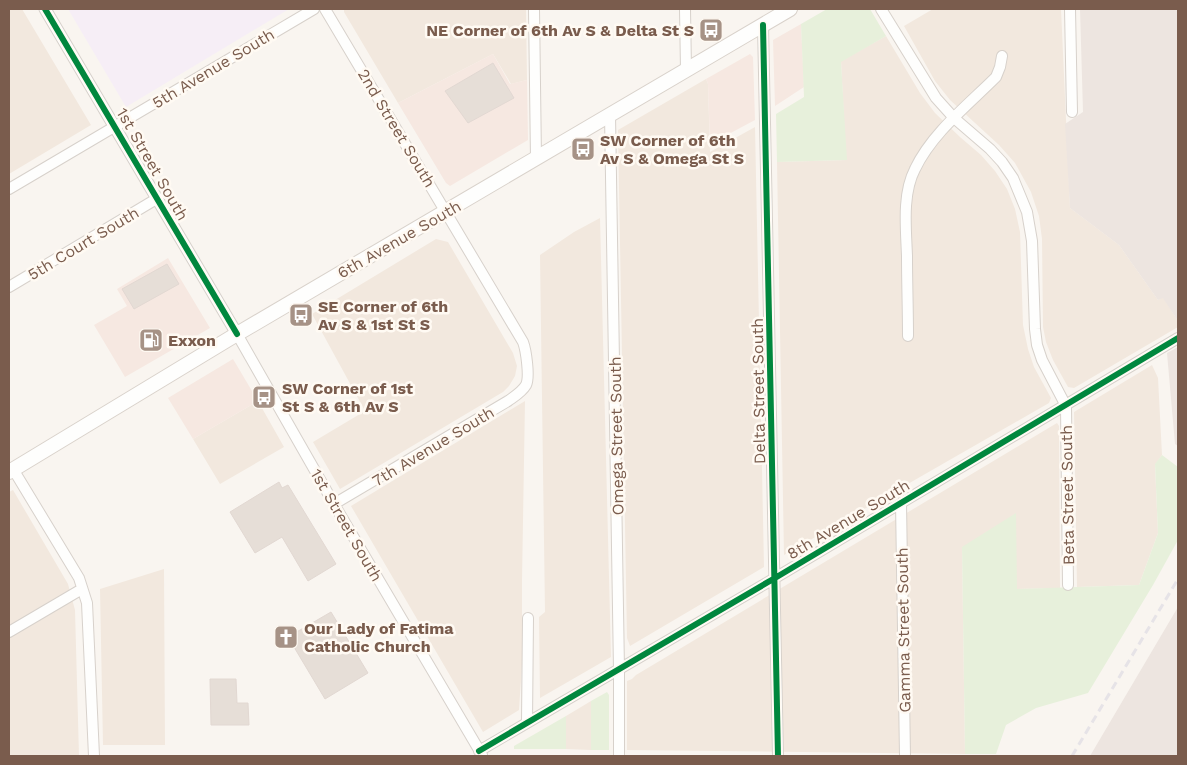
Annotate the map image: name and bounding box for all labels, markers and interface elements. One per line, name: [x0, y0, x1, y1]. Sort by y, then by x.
bus stop icon: NE Corner of 6th Av S & Delta St S: [698, 17, 724, 43]
place label: NE Corner of 6th Av S & Delta St S: [426, 21, 694, 40]
street label: 5th Avenue South: [149, 24, 278, 112]
street label: 2nd Street South: [354, 66, 439, 191]
street label: 1st Street South: [113, 105, 192, 224]
place label: SW Corner of 6th Av S & Omega St S: [600, 131, 744, 168]
bus stop icon: SW Corner of 6th Av S & Omega St S: [570, 136, 596, 162]
street label: 6th Avenue South: [334, 196, 464, 283]
street label: 5th Court South: [24, 203, 142, 284]
place label: SE Corner of 6th Av S & 1st St S: [318, 297, 448, 334]
bus stop icon: SE Corner of 6th Av S & 1st St S: [288, 302, 314, 328]
street label: Delta Street South: [748, 318, 769, 464]
fuel station icon: Exxon: [138, 327, 164, 353]
place label: Exxon: [168, 331, 216, 350]
street label: Omega Street South: [606, 356, 627, 516]
place label: SW Corner of 1st St S & 6th Av S: [282, 379, 413, 416]
bus stop icon: SW Corner of 1st St S & 6th Av S: [251, 384, 277, 410]
street label: 7th Avenue South: [369, 403, 498, 490]
street label: Beta Street South: [1057, 425, 1078, 565]
street label: 1st Street South: [307, 466, 386, 585]
street label: 8th Avenue South: [784, 475, 913, 564]
street label: Gamma Street South: [893, 547, 914, 713]
place label: Our Lady of Fatima Catholic Church: [304, 619, 454, 656]
church icon: Our Lady of Fatima Catholic Church: [273, 624, 299, 650]

